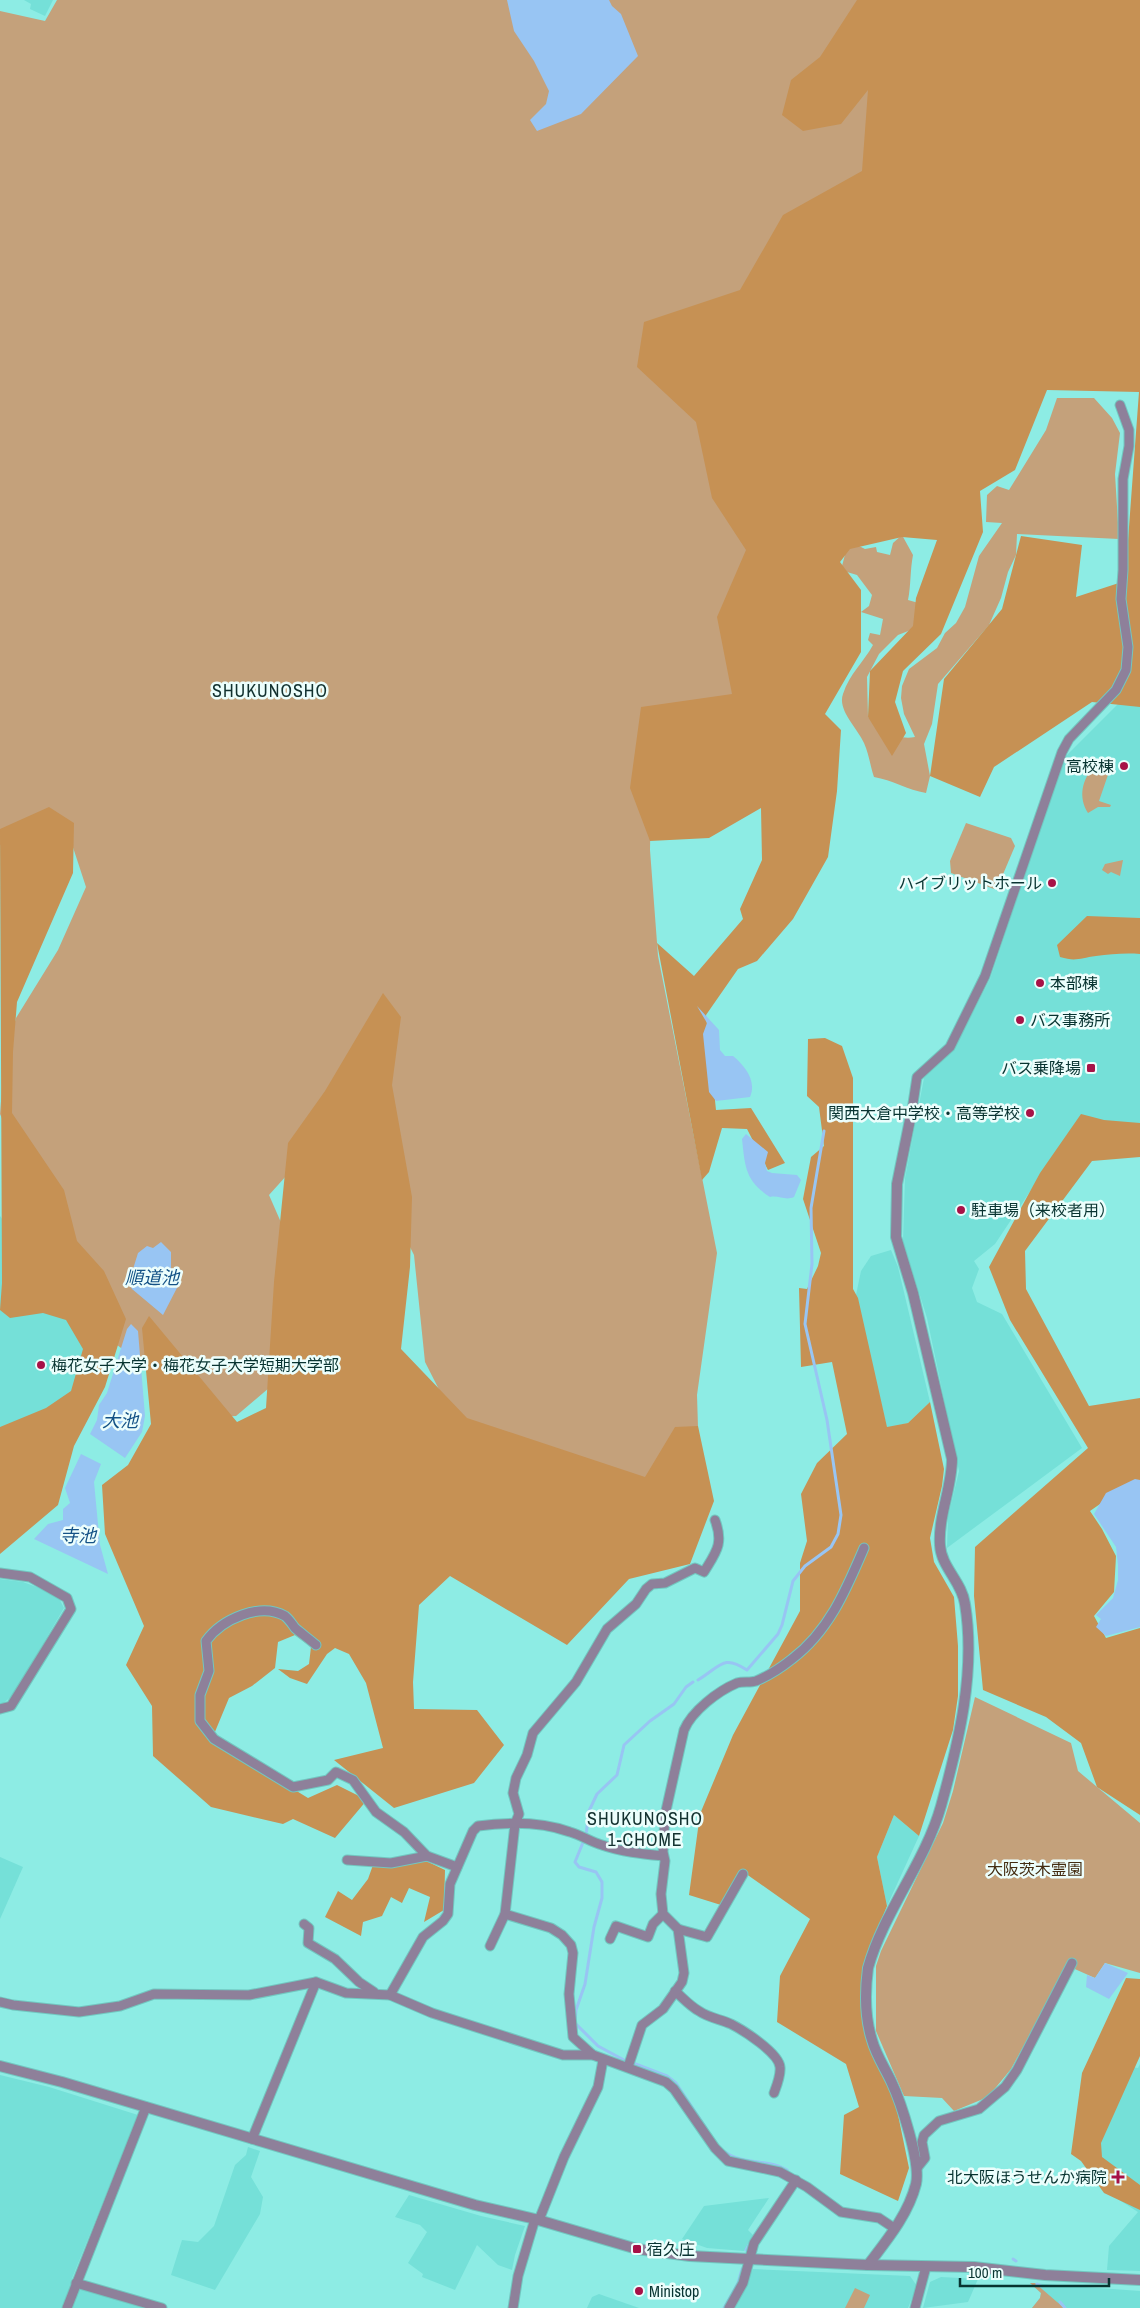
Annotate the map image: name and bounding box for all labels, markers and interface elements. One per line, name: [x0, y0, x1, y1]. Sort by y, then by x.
district label: SHUKUNOSHO: [212, 678, 328, 703]
place label: 高校棟: [1066, 755, 1114, 777]
marker: 高校棟: [1118, 760, 1130, 772]
place label: ハイブリットホール: [898, 872, 1042, 894]
marker: ハイブリットホール: [1046, 877, 1058, 889]
place label: 本部棟: [1050, 972, 1098, 994]
marker: 本部棟: [1034, 977, 1046, 989]
place label: バス事務所: [1030, 1009, 1110, 1031]
marker: バス事務所: [1014, 1014, 1026, 1026]
place label: バス乗降場: [1001, 1057, 1081, 1079]
marker: バス乗降場: [1085, 1062, 1097, 1074]
place label: 関西大倉中学校・高等学校: [828, 1102, 1020, 1124]
marker: 関西大倉中学校・高等学校: [1024, 1107, 1036, 1119]
place label: 駐車場（来校者用）: [971, 1199, 1115, 1221]
marker: 駐車場（来校者用）: [955, 1204, 967, 1216]
water label: 順道池: [125, 1265, 181, 1290]
place label: 梅花女子大学・梅花女子大学短期大学部: [51, 1354, 339, 1376]
marker: 梅花女子大学・梅花女子大学短期大学部: [35, 1359, 47, 1371]
water label: 大池: [102, 1408, 140, 1433]
water label: 寺池: [60, 1523, 98, 1548]
district label: SHUKUNOSHO 1-CHOME: [587, 1806, 703, 1852]
park label: 大阪茨木霊園: [987, 1858, 1083, 1880]
place label: 北大阪ほうせんか病院: [947, 2166, 1107, 2188]
marker: 北大阪ほうせんか病院: [1111, 2170, 1125, 2184]
place label: 宿久庄: [647, 2238, 695, 2260]
marker: 宿久庄: [631, 2243, 643, 2255]
scale bar: [960, 2256, 1109, 2288]
text: 100 m: [968, 2262, 1002, 2283]
place label: Ministop: [649, 2280, 699, 2302]
marker: Ministop: [633, 2285, 645, 2297]

